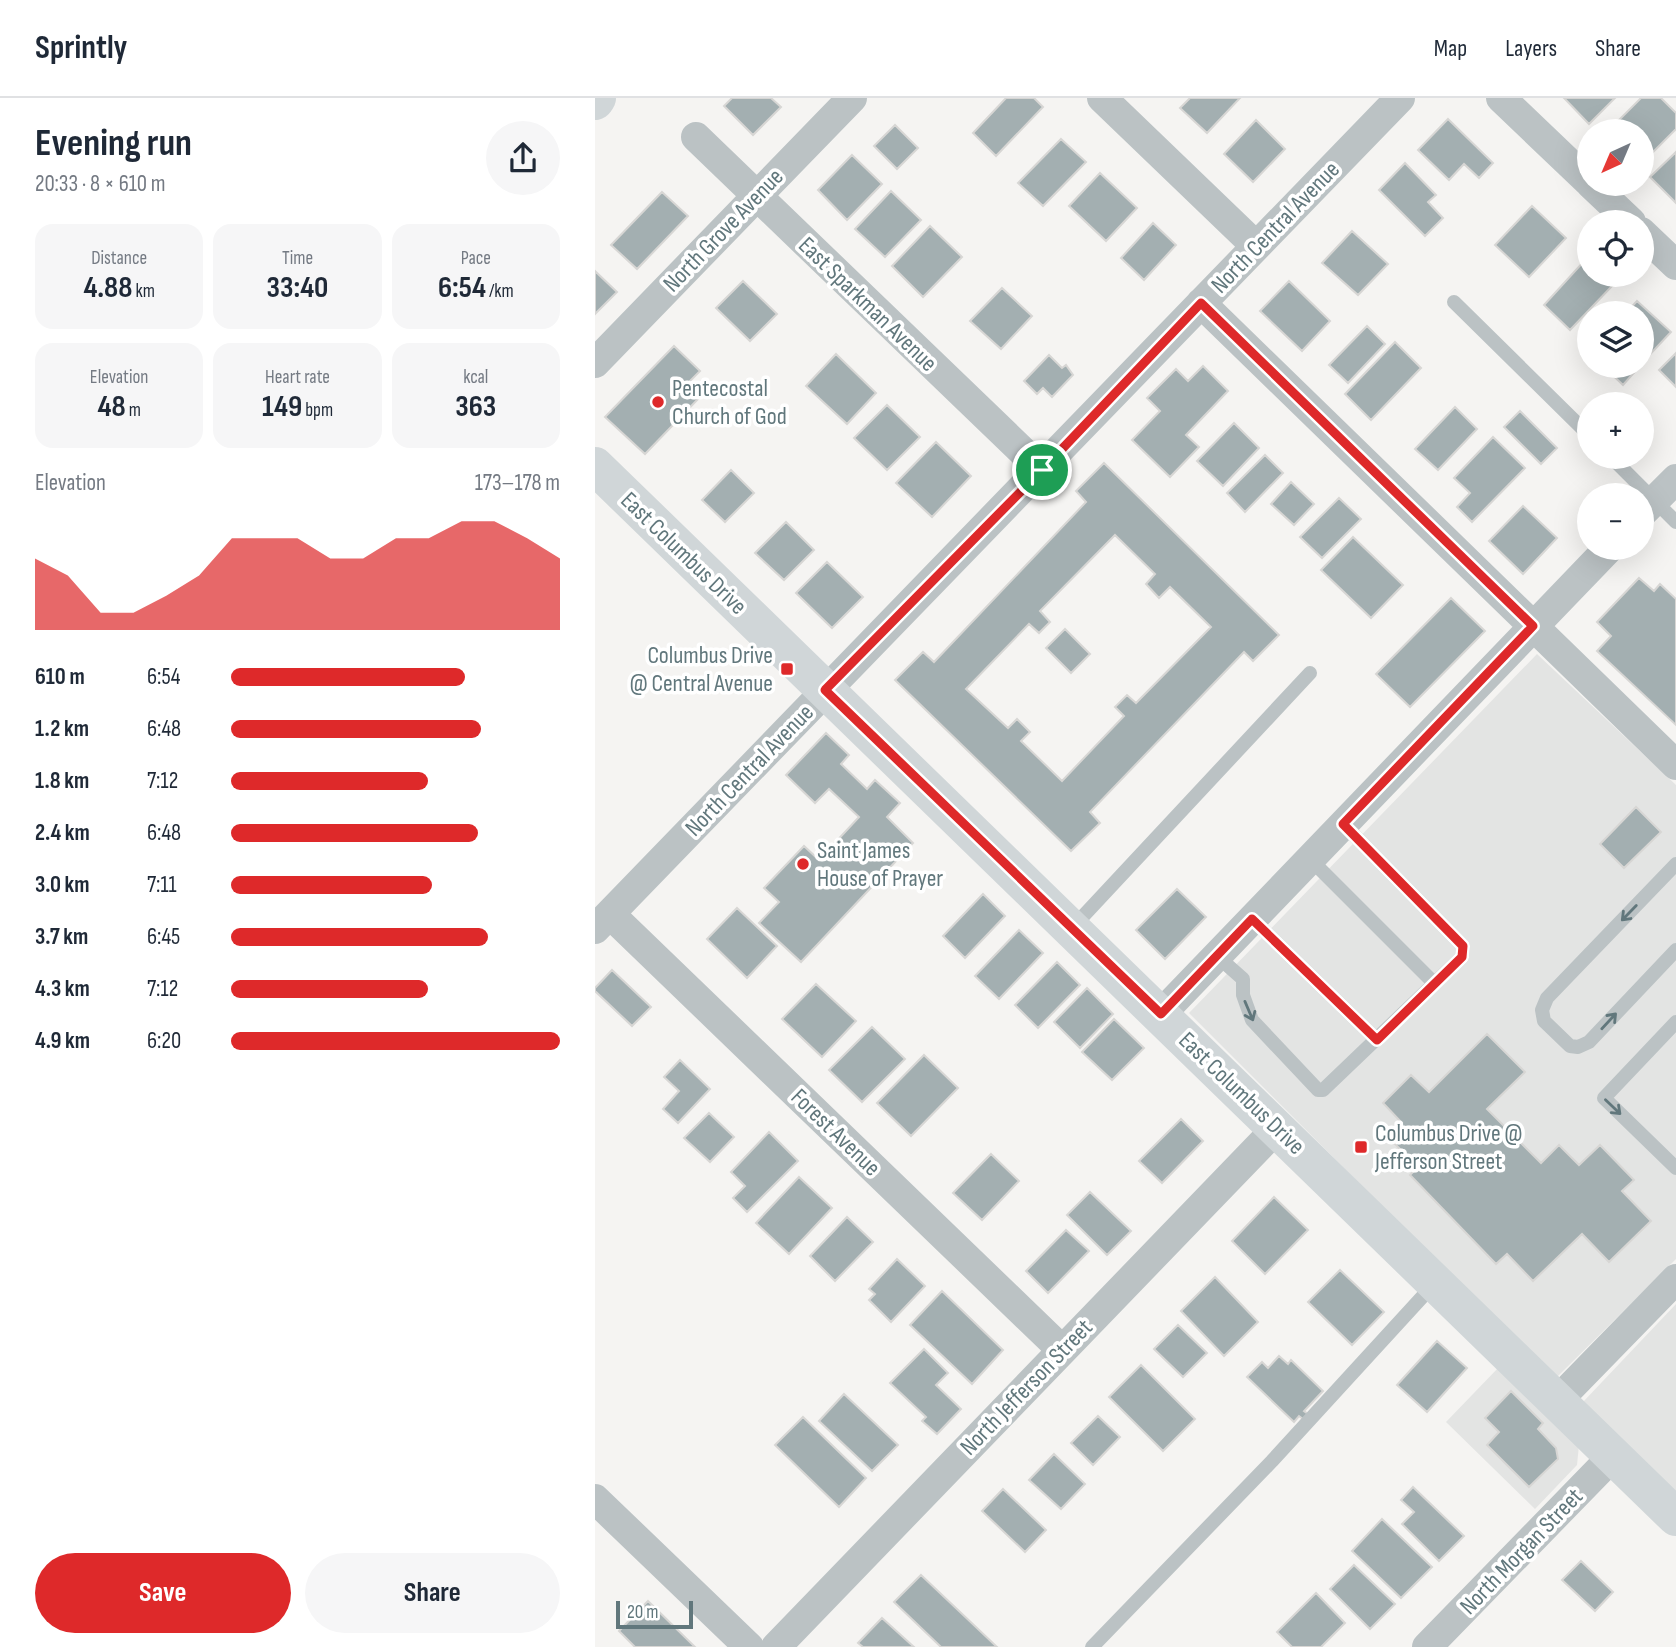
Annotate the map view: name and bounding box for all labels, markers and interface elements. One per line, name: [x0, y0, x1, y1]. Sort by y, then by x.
text: Sprintly: [35, 28, 127, 68]
text: Map: [1434, 34, 1467, 63]
text: Layers: [1505, 34, 1557, 63]
text: Share: [1595, 34, 1641, 63]
north arrow: [1577, 119, 1654, 196]
map controls: [1577, 119, 1654, 560]
text: Evening run: [35, 121, 192, 166]
button: share: [486, 121, 560, 195]
street label: North Central Avenue: [1205, 155, 1346, 299]
street label: North Grove Avenue: [657, 163, 789, 298]
text: 20:33 · 8 × 610 m: [35, 170, 165, 198]
button: locate: [1577, 210, 1654, 287]
street label: East Sparkman Avenue: [792, 231, 943, 378]
text: Distance: [91, 247, 147, 270]
text: Time: [282, 247, 313, 270]
text: Pace: [461, 247, 491, 270]
text: 4.88: [83, 270, 132, 306]
text: 33:40: [267, 270, 328, 306]
text: 6:54: [438, 270, 486, 306]
text: km: [132, 280, 155, 303]
text: /km: [486, 280, 514, 303]
button: layers: [1577, 301, 1654, 378]
text: Elevation: [90, 366, 148, 389]
text: Heart rate: [265, 366, 330, 389]
text: kcal: [463, 366, 488, 389]
place label: Pentecostal Church of God: [672, 374, 787, 431]
text: 48: [97, 389, 126, 425]
text: 149: [262, 389, 302, 425]
text: 363: [455, 389, 496, 425]
button: +: [1577, 392, 1654, 469]
marker: Pentecostal Church of God: [650, 394, 666, 410]
text: m: [126, 399, 141, 422]
text: bpm: [302, 399, 333, 422]
pin: [1012, 440, 1072, 500]
icon: arrive: [1023, 451, 1061, 489]
text: Elevation: [35, 469, 106, 497]
text: 173–178 m: [475, 469, 560, 497]
button: −: [1577, 483, 1654, 560]
street label: East Columbus Drive: [615, 486, 753, 621]
place label: Columbus Drive @ Central Avenue: [630, 641, 773, 698]
marker: Columbus Drive @ Central Avenue: [779, 661, 795, 677]
text: 610 m: [35, 663, 85, 691]
text: 6:54: [147, 663, 180, 691]
street label: North Central Avenue: [679, 698, 820, 842]
text: 1.2 km: [35, 715, 89, 743]
text: 6:48: [147, 715, 181, 743]
text: 1.8 km: [35, 767, 89, 795]
text: 7:12: [147, 767, 178, 795]
text: 2.4 km: [35, 819, 90, 847]
text: 6:48: [147, 819, 181, 847]
place label: Saint James House of Prayer: [817, 836, 943, 893]
marker: Saint James House of Prayer: [795, 856, 811, 872]
text: 3.0 km: [35, 871, 90, 899]
text: 7:11: [147, 871, 177, 899]
one-way arrow: [1620, 904, 1637, 921]
text: 3.7 km: [35, 923, 88, 951]
text: 6:45: [147, 923, 180, 951]
text: 4.3 km: [35, 975, 90, 1003]
text: 7:12: [147, 975, 178, 1003]
one-way arrow: [1244, 1000, 1257, 1021]
one-way arrow: [1600, 1013, 1617, 1030]
street label: East Columbus Drive: [1173, 1026, 1311, 1161]
text: 4.9 km: [35, 1027, 90, 1055]
text: 6:20: [147, 1027, 181, 1055]
street label: Forest Avenue: [785, 1083, 886, 1182]
one-way arrow: [1604, 1098, 1621, 1115]
place label: Columbus Drive @ Jefferson Street: [1374, 1119, 1522, 1176]
marker: Columbus Drive @ Jefferson Street: [1353, 1139, 1369, 1155]
street label: North Jefferson Street: [954, 1313, 1099, 1461]
street label: North Morgan Street: [1454, 1482, 1589, 1621]
button: Save: [35, 1553, 291, 1633]
button: Share: [305, 1553, 560, 1633]
scale bar: [616, 1598, 693, 1630]
text: 20 m: [627, 1601, 659, 1624]

